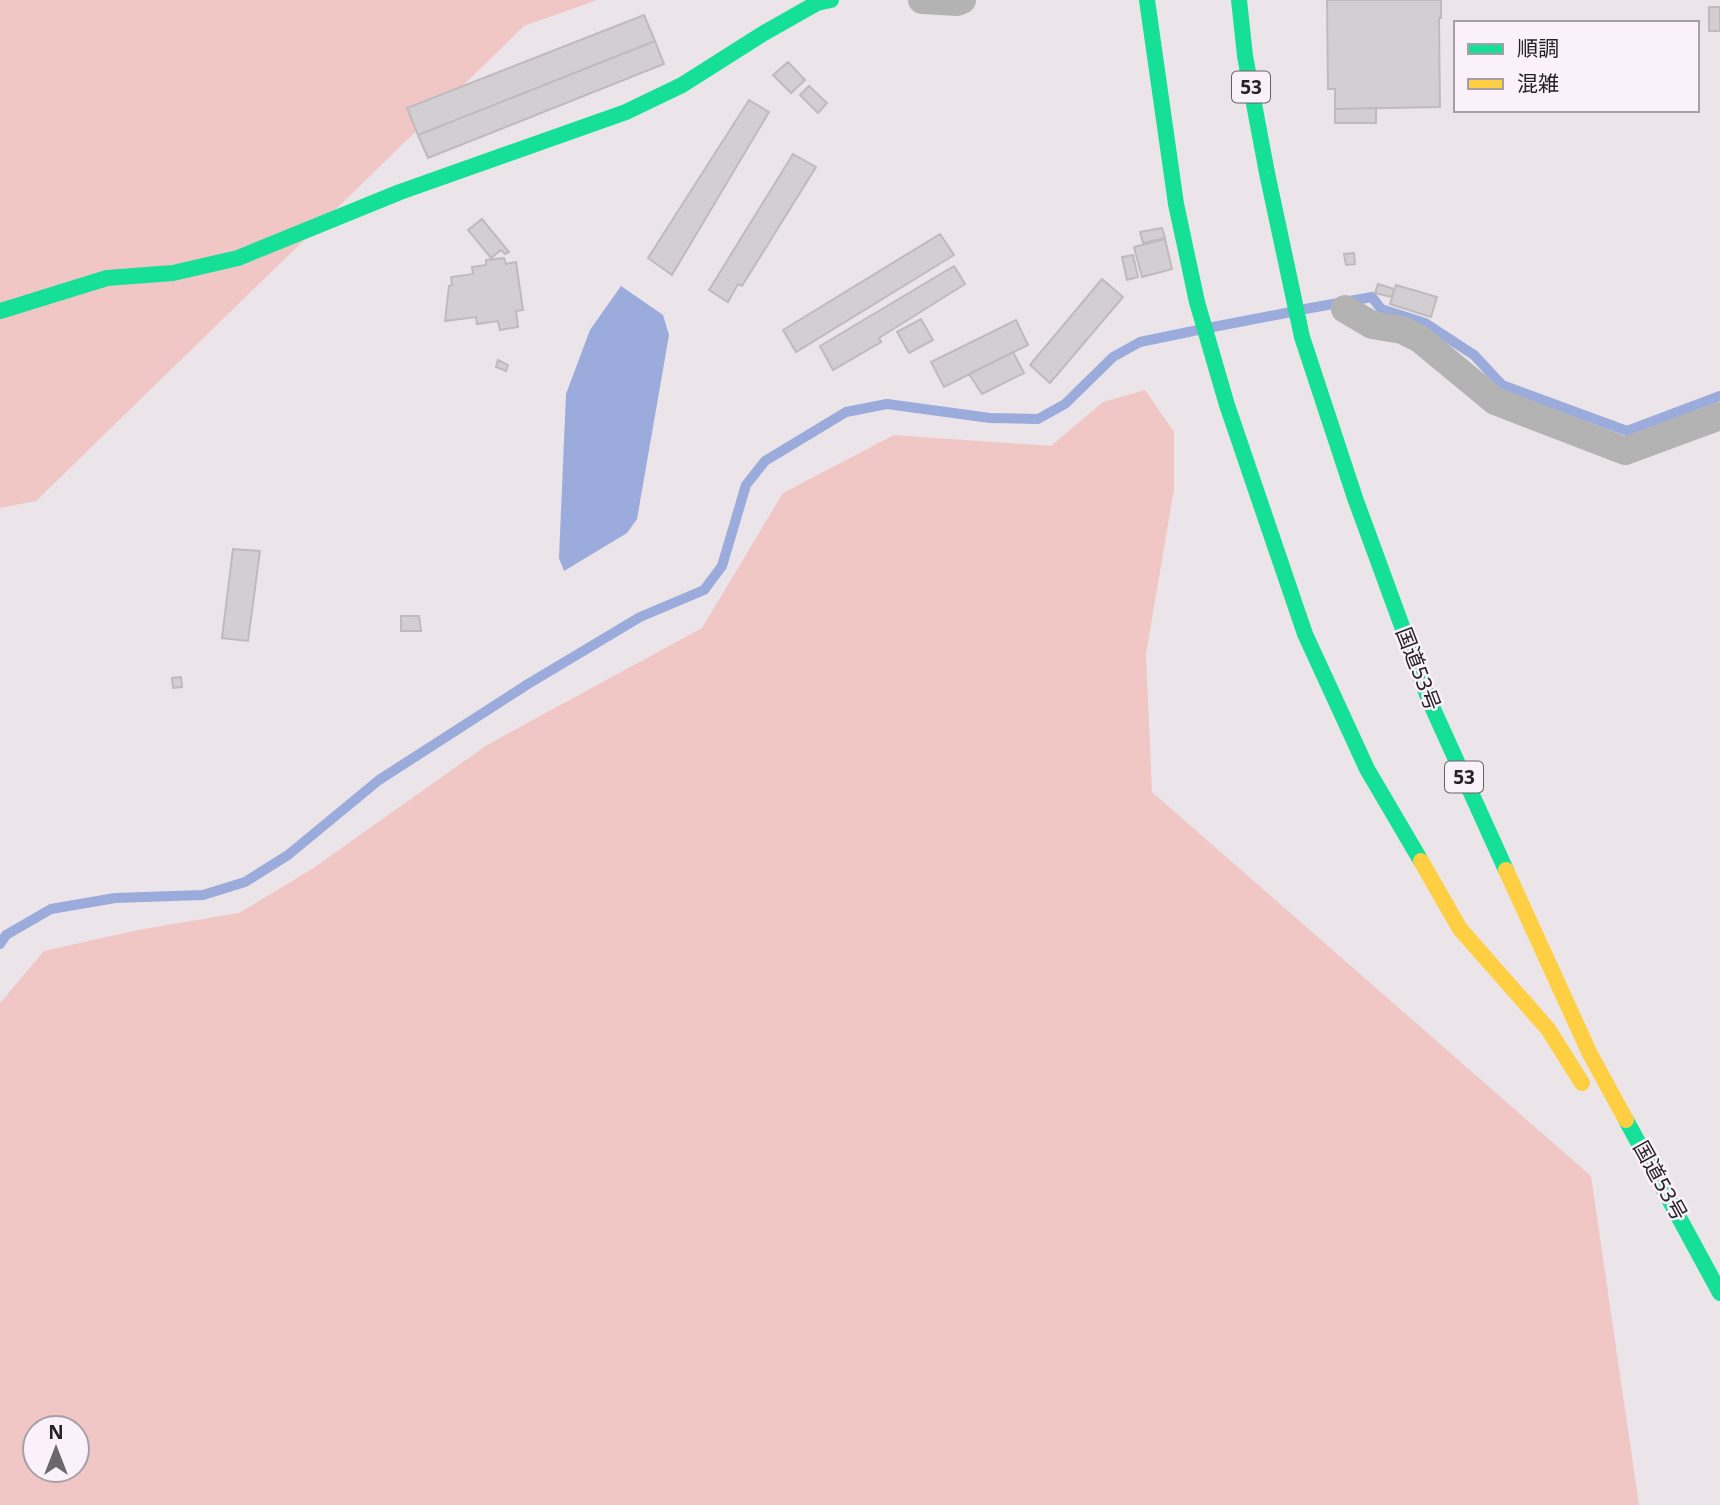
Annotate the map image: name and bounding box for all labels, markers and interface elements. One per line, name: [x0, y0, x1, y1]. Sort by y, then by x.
legend: [1454, 21, 1699, 112]
text: 順調: [1517, 34, 1559, 62]
text: 混雑: [1517, 69, 1559, 97]
road number: 53: [1232, 72, 1270, 102]
street label: 国道53号: [1390, 623, 1448, 714]
road number: 53: [1445, 762, 1483, 792]
street label: 国道53号: [1628, 1136, 1694, 1225]
north arrow: [21, 1414, 91, 1484]
text: N: [48, 1419, 64, 1445]

